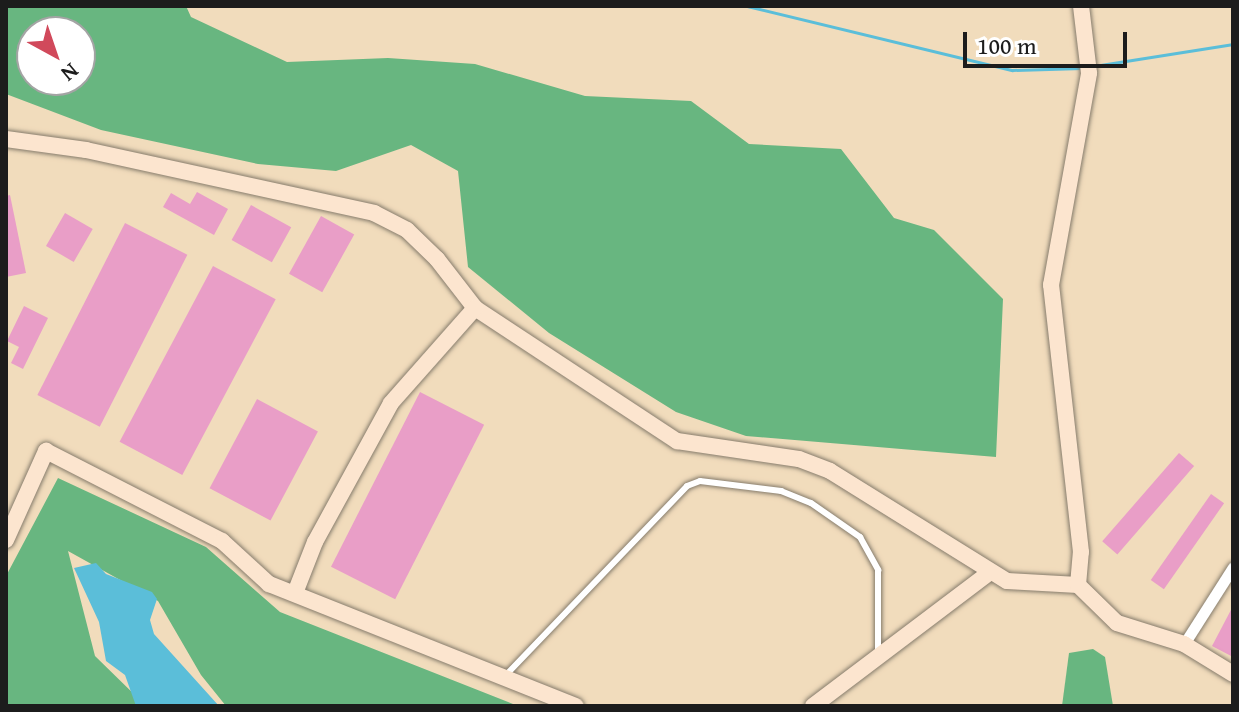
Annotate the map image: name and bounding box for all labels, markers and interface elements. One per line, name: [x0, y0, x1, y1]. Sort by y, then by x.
north arrow: [16, 16, 96, 96]
scale bar: [967, 16, 1131, 66]
text: 100 m: [977, 28, 1037, 63]
text: N: [54, 56, 86, 90]

